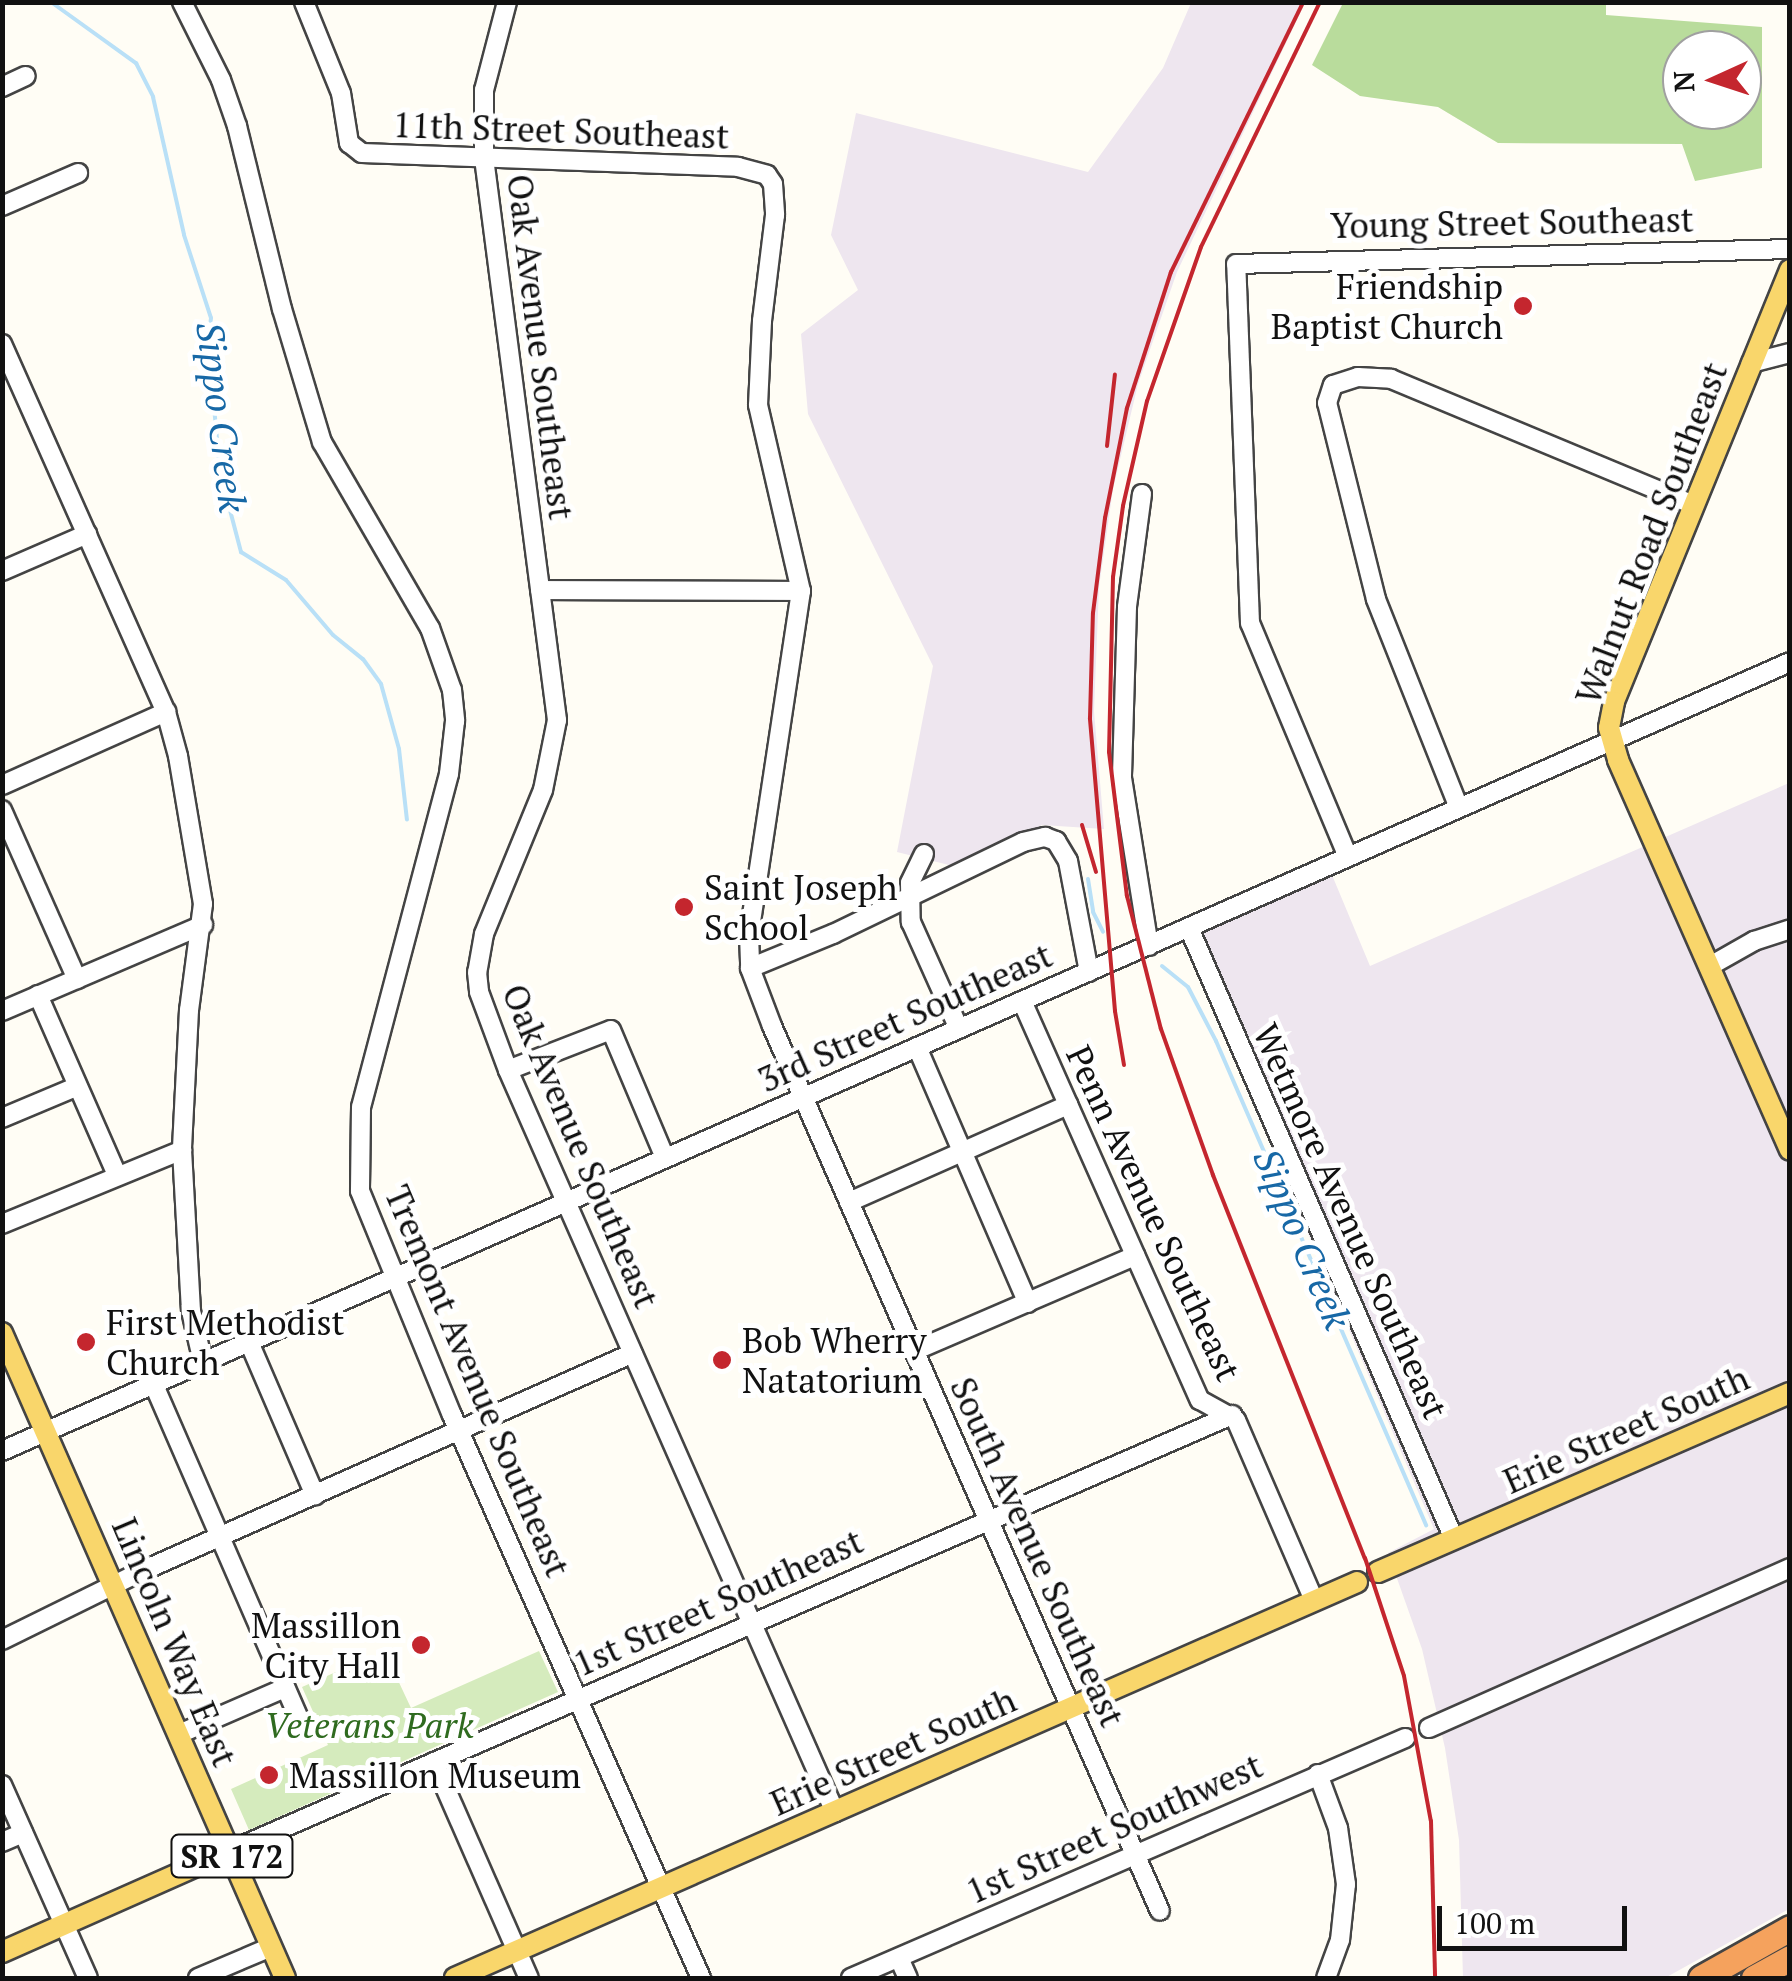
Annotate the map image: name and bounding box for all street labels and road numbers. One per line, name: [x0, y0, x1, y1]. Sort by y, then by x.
street label: 11th Street Southeast: [392, 103, 730, 157]
street label: Oak Avenue Southeast: [499, 172, 583, 522]
street label: Young Street Southeast: [1330, 198, 1694, 246]
street label: Walnut Road Southeast: [1566, 356, 1736, 710]
street label: 3rd Street Southeast: [752, 933, 1058, 1101]
street label: Oak Avenue Southeast: [494, 977, 668, 1315]
street label: Wetmore Avenue Southeast: [1245, 1017, 1457, 1425]
street label: Penn Avenue Southeast: [1058, 1038, 1250, 1388]
street label: Tremont Avenue Southeast: [376, 1179, 580, 1583]
street label: Erie Street South: [1497, 1356, 1755, 1502]
street label: South Avenue Southeast: [942, 1371, 1134, 1733]
street label: Lincoln Way East: [104, 1511, 246, 1773]
street label: 1st Street Southeast: [567, 1519, 869, 1685]
street label: Erie Street South: [764, 1678, 1022, 1824]
street label: 1st Street Southwest: [959, 1744, 1269, 1912]
road number: SR 172: [170, 1829, 294, 1883]

